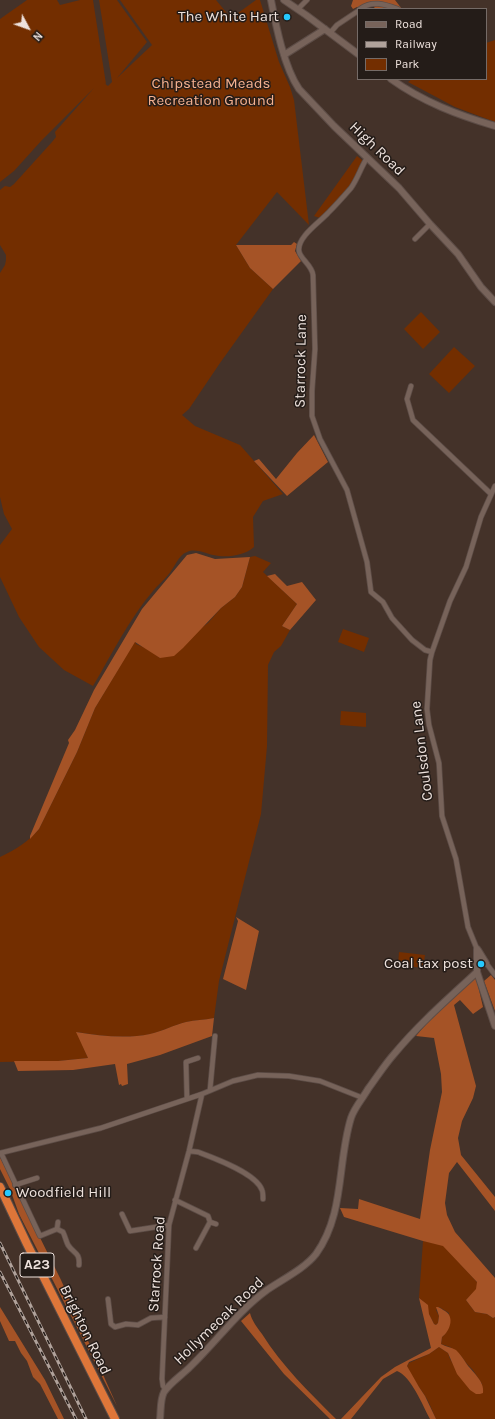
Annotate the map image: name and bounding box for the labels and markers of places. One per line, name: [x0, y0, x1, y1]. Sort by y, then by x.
place label: The White Hart: [178, 8, 279, 26]
marker: The White Hart: [282, 12, 292, 22]
place label: Coal tax post: [384, 955, 473, 973]
marker: Coal tax post: [476, 959, 486, 969]
place label: Woodfield Hill: [16, 1184, 111, 1202]
marker: Woodfield Hill: [3, 1188, 13, 1198]

